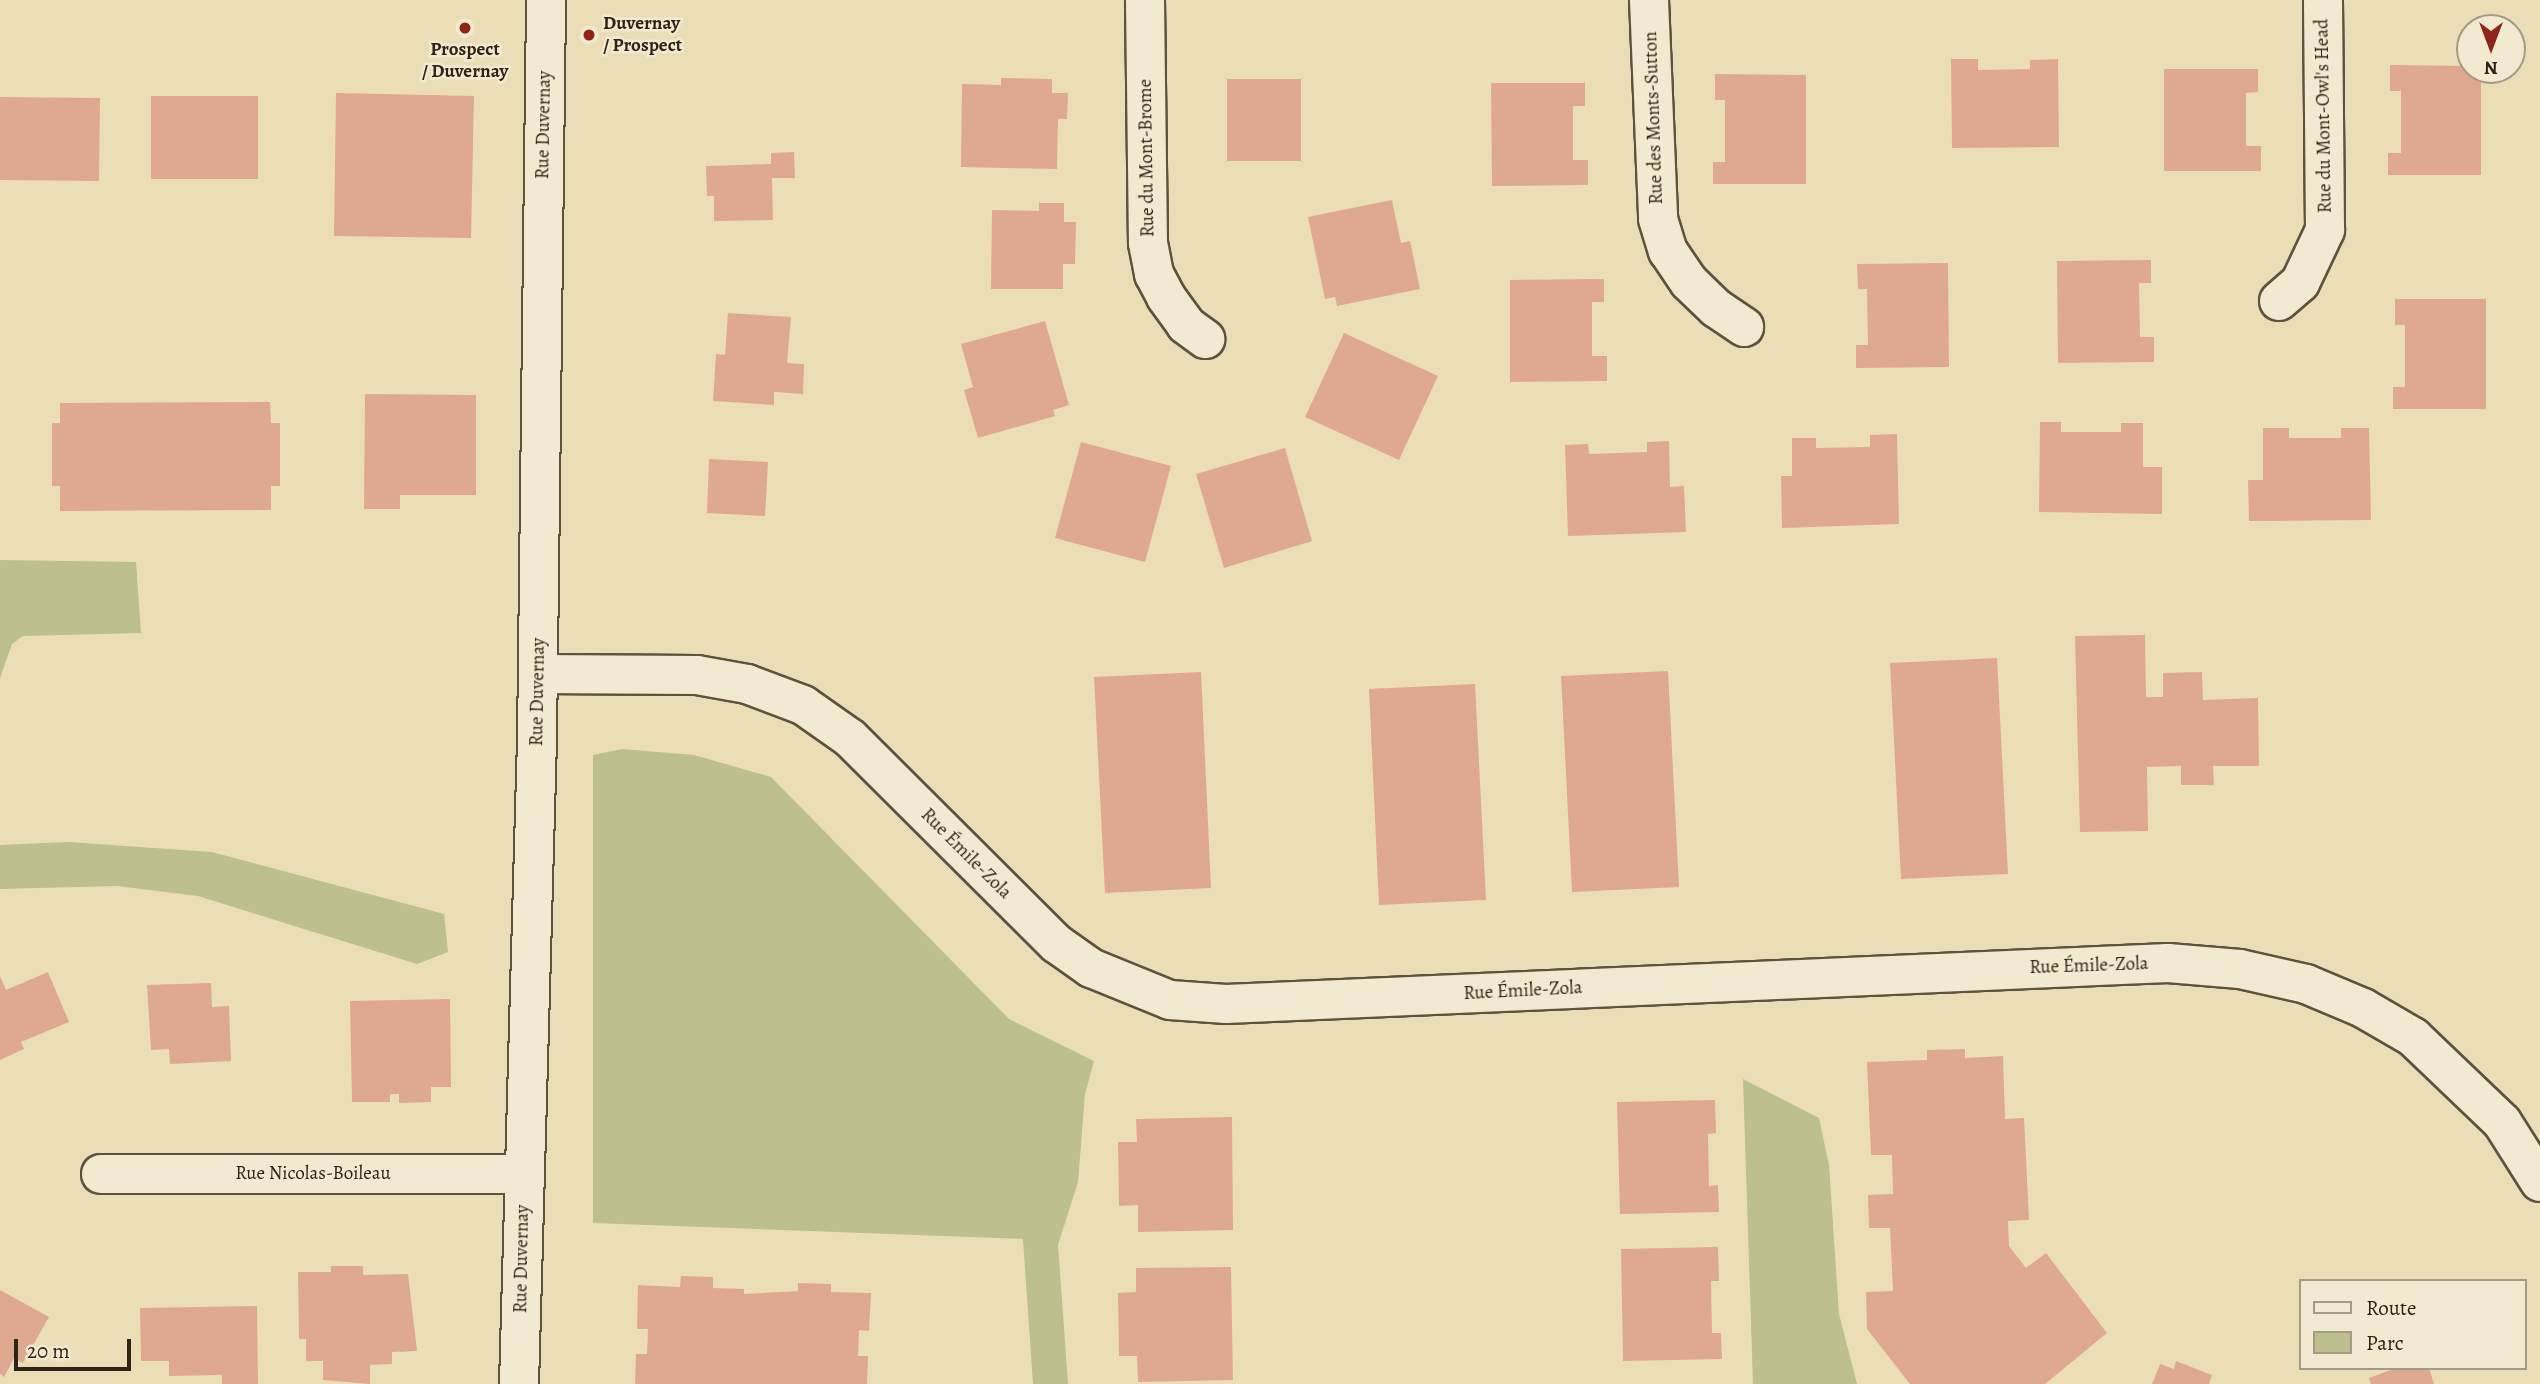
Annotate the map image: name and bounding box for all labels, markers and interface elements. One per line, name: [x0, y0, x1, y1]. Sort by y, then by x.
place label: Duvernay / Prospect: [603, 13, 682, 57]
north arrow: [2456, 14, 2526, 84]
street label: Rue du Mont-Owl's Head: [2311, 19, 2337, 213]
marker: Prospect / Duvernay: [457, 20, 473, 36]
marker: Duvernay / Prospect: [581, 27, 597, 43]
street label: Rue des Monts-Sutton: [1640, 31, 1668, 205]
place label: Prospect / Duvernay: [422, 39, 508, 83]
text: N: [2484, 55, 2498, 81]
street label: Rue Duvernay: [532, 71, 556, 179]
street label: Rue du Mont-Brome: [1134, 79, 1160, 237]
street label: Rue Duvernay: [526, 638, 550, 746]
street label: Rue Émile-Zola: [916, 804, 1016, 904]
street label: Rue Émile-Zola: [2029, 953, 2149, 979]
street label: Rue Émile-Zola: [1463, 976, 1583, 1006]
street label: Rue Nicolas-Boileau: [235, 1163, 391, 1185]
street label: Rue Duvernay: [510, 1205, 534, 1313]
legend: [2298, 1279, 2526, 1370]
text: Route: [2366, 1294, 2416, 1322]
scale bar: [18, 1324, 135, 1368]
text: Parc: [2366, 1329, 2404, 1357]
text: 20 m: [27, 1337, 70, 1365]

